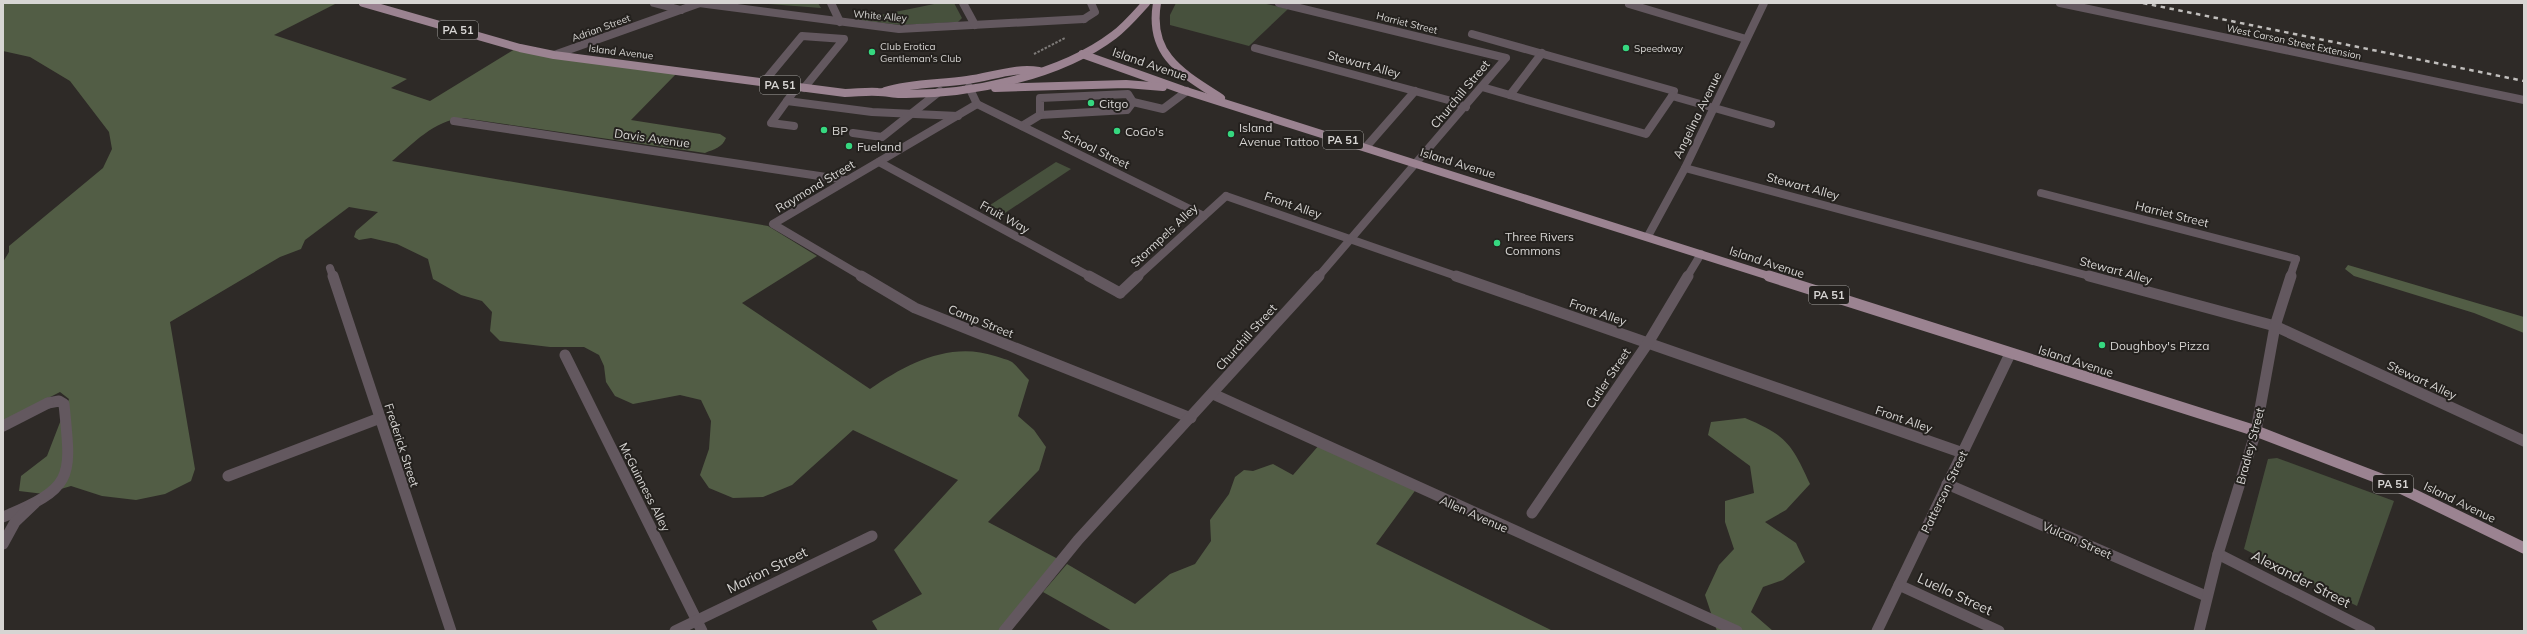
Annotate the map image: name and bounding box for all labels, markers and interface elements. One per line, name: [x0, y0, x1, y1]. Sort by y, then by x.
street label: White Alley: [853, 7, 908, 25]
street label: Harriet Street: [1375, 9, 1439, 37]
street label: Adrian Street: [570, 11, 633, 45]
road number: PA 51: [438, 21, 478, 39]
street label: West Carson Street Extension: [2225, 21, 2363, 63]
place label: Club Erotica Gentleman's Club: [880, 40, 961, 65]
street label: Island Avenue: [588, 42, 654, 62]
place label: Speedway: [1634, 42, 1684, 55]
marker: Speedway: [1621, 43, 1631, 53]
street label: Island Avenue: [1111, 44, 1189, 84]
marker: Club Erotica Gentleman's Club: [867, 47, 877, 57]
street label: Stewart Alley: [1326, 47, 1403, 81]
street label: Churchill Street: [1427, 57, 1493, 131]
street label: Angelina Avenue: [1670, 69, 1724, 161]
road number: PA 51: [760, 76, 800, 94]
place label: Citgo: [1099, 96, 1128, 111]
marker: Citgo: [1086, 98, 1096, 108]
place label: Island Avenue Tattoo: [1239, 120, 1319, 149]
place label: BP: [832, 123, 848, 138]
place label: CoGo's: [1125, 124, 1164, 139]
street label: Davis Avenue: [613, 125, 691, 151]
marker: BP: [819, 125, 829, 135]
street label: School Street: [1060, 126, 1132, 172]
marker: CoGo's: [1112, 126, 1122, 136]
marker: Island Avenue Tattoo: [1226, 129, 1236, 139]
road number: PA 51: [1323, 131, 1363, 149]
place label: Fueland: [857, 139, 901, 154]
marker: Fueland: [844, 141, 854, 151]
street label: Island Avenue: [1418, 144, 1498, 182]
street label: Raymond Street: [773, 156, 857, 216]
street label: Stewart Alley: [1765, 169, 1842, 203]
street label: Front Alley: [1262, 188, 1324, 222]
street label: Fruit Way: [978, 197, 1033, 237]
street label: Harriet Street: [2134, 198, 2210, 230]
street label: Stormpels Alley: [1127, 200, 1201, 270]
place label: Three Rivers Commons: [1505, 229, 1574, 258]
marker: Three Rivers Commons: [1492, 238, 1502, 248]
street label: Island Avenue: [1727, 243, 1807, 281]
street label: Stewart Alley: [2078, 253, 2155, 287]
road number: PA 51: [1809, 286, 1849, 304]
street label: Front Alley: [1567, 295, 1629, 329]
street label: Camp Street: [946, 301, 1016, 341]
street label: Churchill Street: [1212, 301, 1280, 373]
place label: Doughboy's Pizza: [2110, 338, 2209, 353]
marker: Doughboy's Pizza: [2097, 340, 2107, 350]
street label: Island Avenue: [2036, 342, 2116, 380]
street label: Cutler Street: [1582, 345, 1634, 411]
street label: Stewart Alley: [2385, 357, 2460, 403]
street label: Frederick Street: [381, 401, 423, 489]
street label: Front Alley: [1873, 402, 1935, 436]
street label: Bradley Street: [2233, 406, 2267, 486]
street label: McGuinness Alley: [616, 440, 674, 535]
street label: Patterson Street: [1918, 448, 1970, 536]
road number: PA 51: [2373, 475, 2413, 493]
street label: Island Avenue: [2422, 478, 2498, 526]
street label: Allen Avenue: [1438, 492, 1510, 536]
street label: Vulcan Street: [2040, 518, 2114, 562]
street label: Marion Street: [724, 543, 810, 597]
street label: Alexander Street: [2248, 546, 2354, 612]
street label: Luella Street: [1915, 569, 1995, 619]

